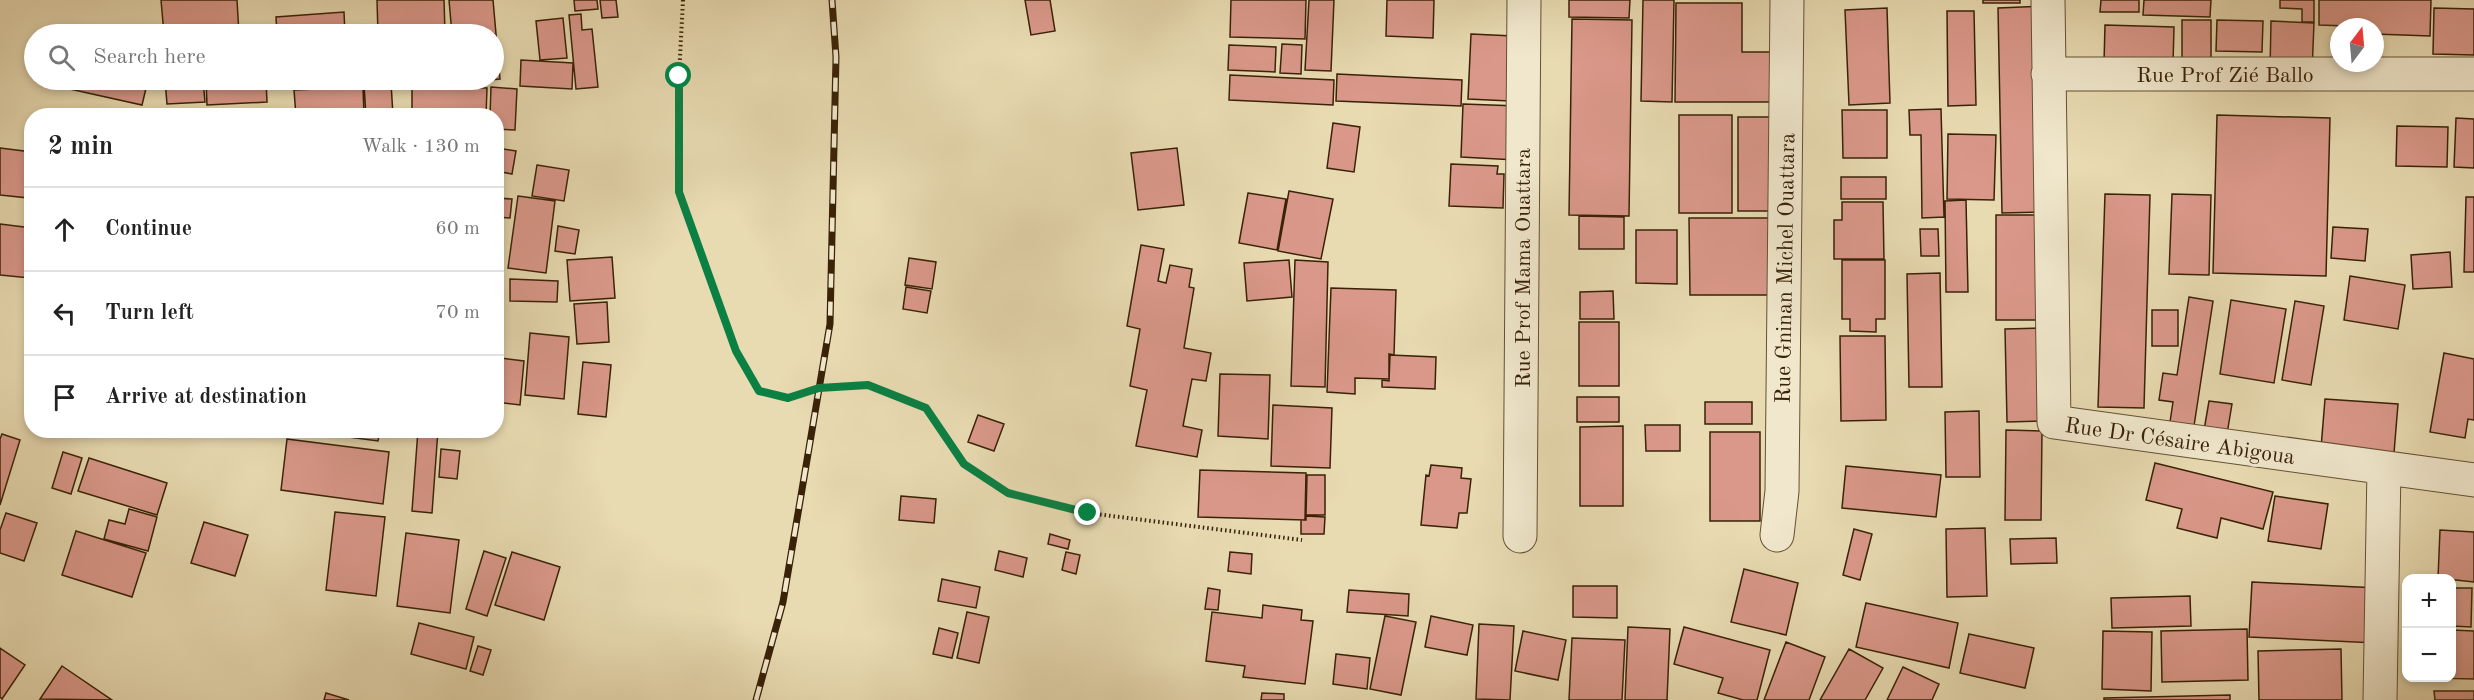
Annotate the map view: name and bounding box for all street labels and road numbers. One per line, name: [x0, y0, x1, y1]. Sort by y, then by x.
street label: Rue Prof Zié Ballo: [2136, 65, 2314, 87]
street label: Rue Gninan Michel Ouattara: [1773, 132, 1799, 403]
street label: Rue Prof Mama Ouattara: [1513, 148, 1535, 388]
street label: Rue Dr Césaire Abigoua: [2063, 415, 2296, 469]

